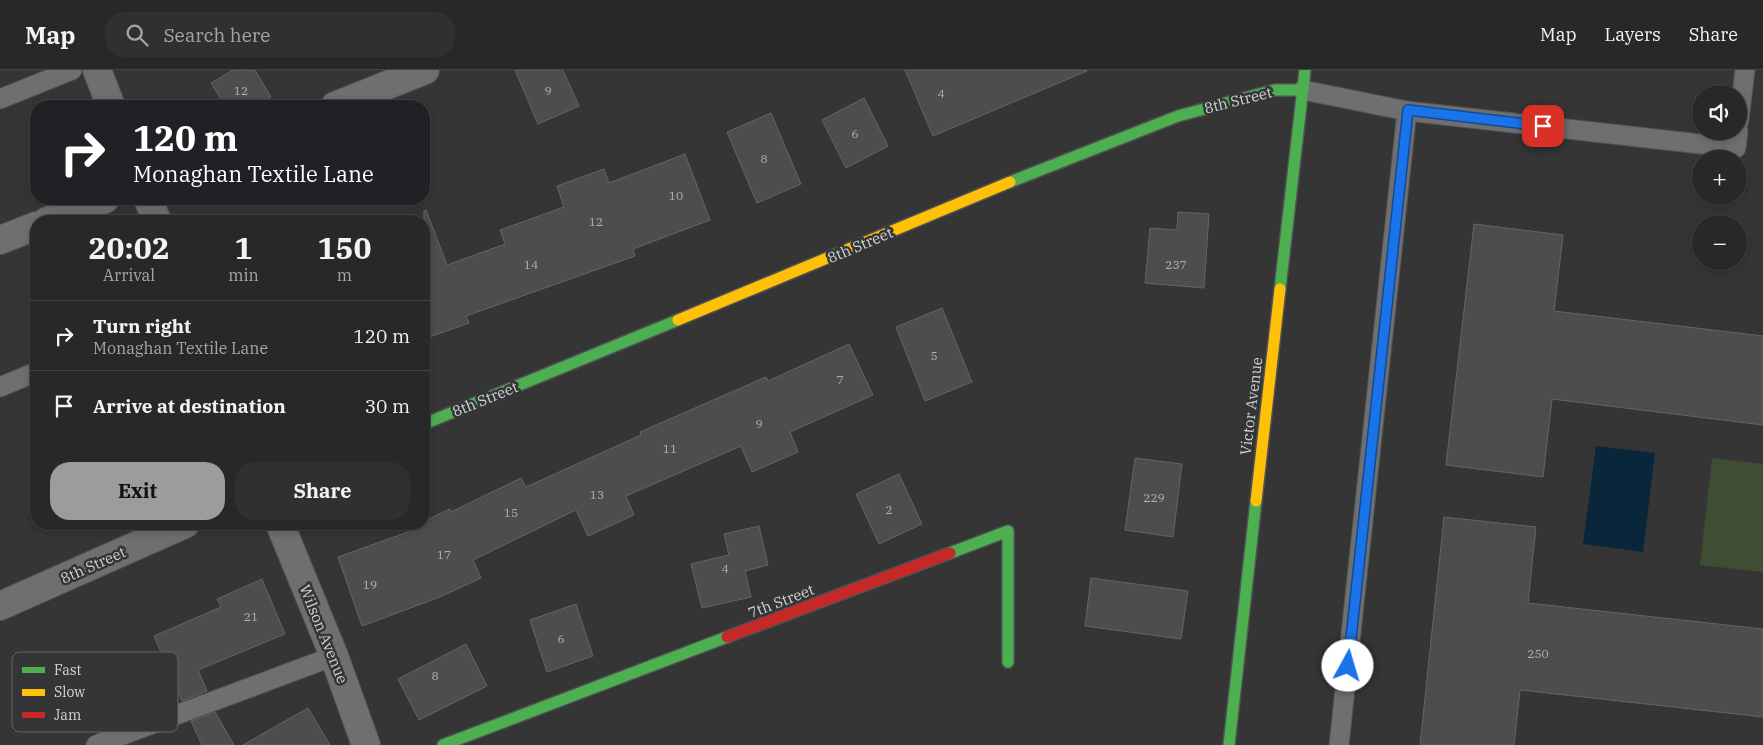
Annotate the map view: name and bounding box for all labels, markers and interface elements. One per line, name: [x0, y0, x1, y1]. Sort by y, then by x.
search box: [105, 12, 455, 57]
text: Map: [25, 19, 75, 51]
icon: search: [123, 21, 151, 49]
text: Search here: [163, 23, 270, 47]
text: Map: [1540, 23, 1577, 46]
text: Layers: [1605, 23, 1661, 46]
text: Share: [1689, 23, 1738, 46]
street label: 8th Street: [1202, 82, 1274, 118]
house number: 12: [234, 83, 248, 98]
house number: 9: [544, 83, 552, 98]
map controls: [1692, 85, 1747, 270]
button: sound: [1692, 85, 1747, 140]
house number: 4: [937, 86, 945, 101]
pin: [1522, 105, 1564, 147]
icon: arrive: [1529, 112, 1557, 140]
text: 120 m: [133, 115, 238, 161]
icon: right: [50, 120, 115, 185]
house number: 6: [851, 126, 859, 141]
button: +: [1692, 150, 1747, 205]
house number: 8: [760, 151, 768, 166]
text: Monaghan Textile Lane: [133, 159, 374, 188]
house number: 10: [669, 188, 683, 203]
house number: 12: [589, 214, 603, 229]
button: −: [1692, 215, 1747, 270]
street label: 8th Street: [824, 223, 896, 267]
text: 20:02: [89, 228, 170, 267]
text: 1: [235, 228, 253, 267]
text: 150: [317, 228, 371, 267]
house number: 14: [524, 257, 538, 272]
house number: 237: [1165, 257, 1187, 272]
text: Arrival: [103, 265, 155, 285]
text: min: [228, 265, 259, 285]
text: m: [337, 265, 352, 285]
text: Turn right: [93, 314, 191, 338]
icon: right: [50, 322, 78, 350]
text: 120 m: [353, 324, 410, 348]
text: Monaghan Textile Lane: [93, 338, 268, 358]
house number: 5: [930, 348, 938, 363]
street label: Victor Avenue: [1236, 356, 1266, 456]
house number: 7: [836, 372, 844, 387]
street label: 8th Street: [449, 377, 521, 421]
icon: arrive: [50, 392, 78, 420]
text: Arrive at destination: [93, 394, 286, 418]
text: 30 m: [365, 394, 410, 418]
house number: 9: [755, 416, 763, 431]
house number: 11: [663, 441, 677, 456]
button: Exit: [50, 462, 225, 520]
button: Share: [235, 462, 410, 520]
house number: 13: [590, 487, 604, 502]
house number: 229: [1143, 490, 1165, 505]
house number: 2: [885, 502, 893, 517]
house number: 15: [504, 505, 518, 520]
street label: 8th Street: [57, 542, 129, 588]
house number: 17: [437, 547, 451, 562]
house number: 4: [721, 561, 729, 576]
house number: 19: [363, 577, 377, 592]
street label: 7th Street: [745, 580, 817, 622]
street label: Wilson Avenue: [296, 582, 352, 686]
house number: 21: [244, 609, 258, 624]
house number: 6: [557, 631, 565, 646]
position arrow: [1321, 639, 1373, 691]
house number: 250: [1527, 646, 1549, 661]
legend: [12, 652, 178, 732]
text: Fast: [54, 661, 82, 679]
house number: 8: [431, 668, 439, 683]
text: Slow: [54, 683, 85, 701]
text: Jam: [54, 706, 81, 724]

